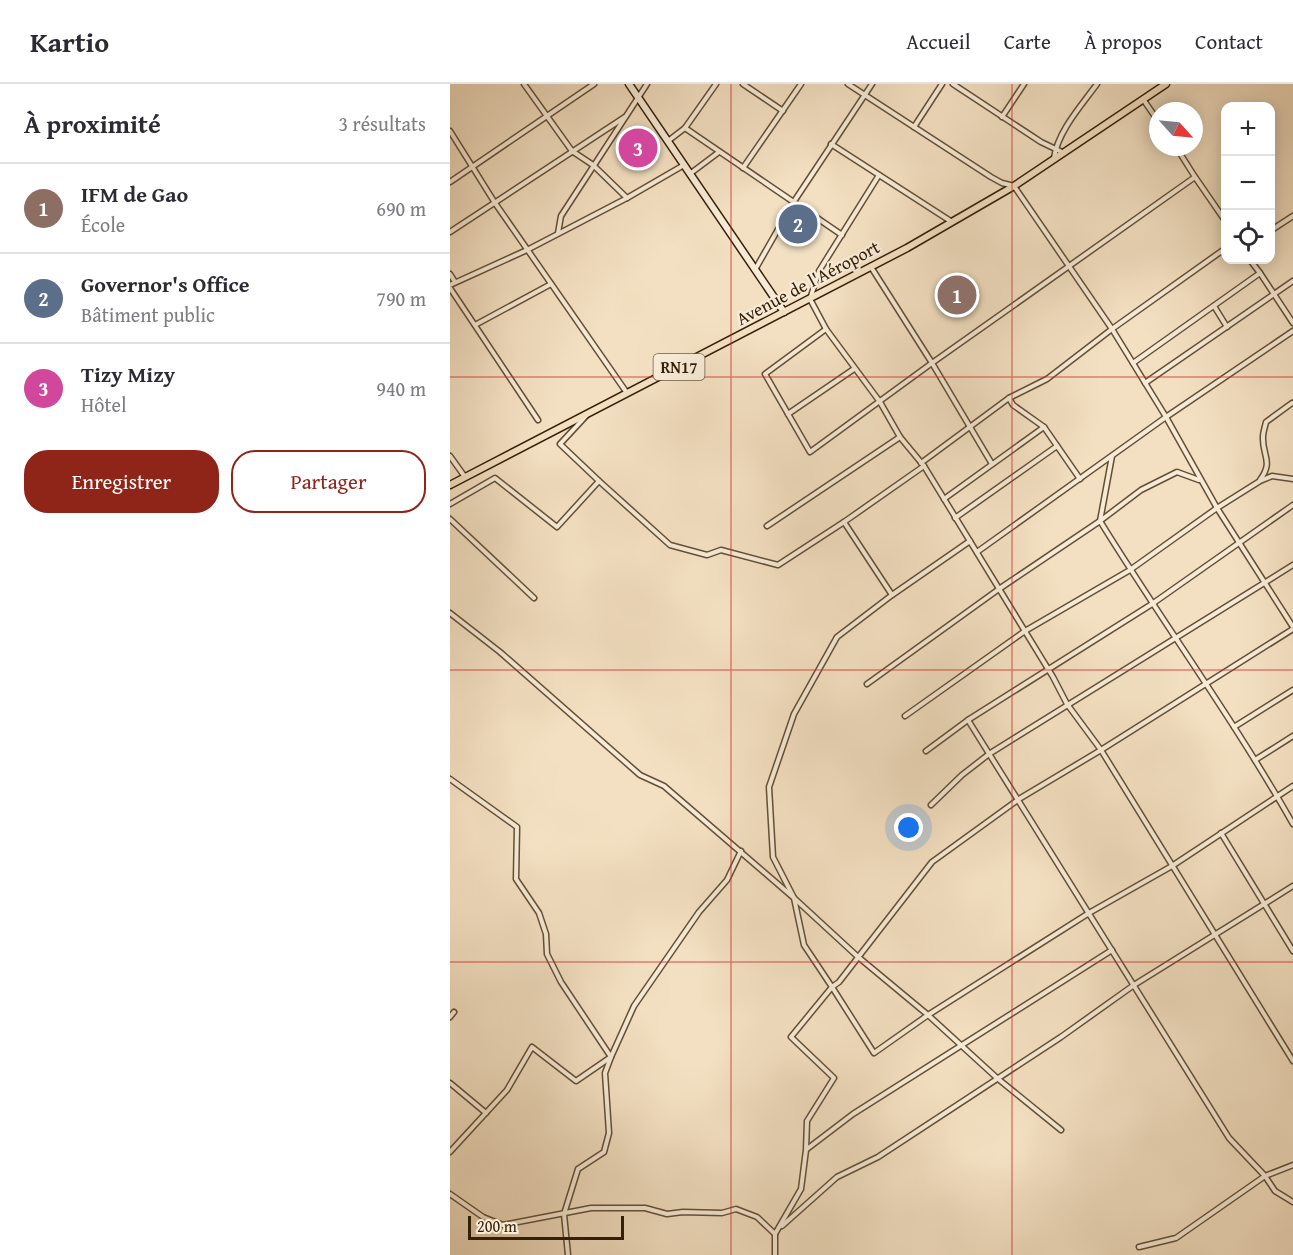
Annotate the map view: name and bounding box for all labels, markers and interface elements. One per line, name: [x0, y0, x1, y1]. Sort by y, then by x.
text: Kartio: [30, 21, 109, 62]
text: Accueil: [906, 26, 971, 57]
text: Carte: [1004, 26, 1051, 57]
text: À propos: [1084, 26, 1162, 57]
text: Contact: [1195, 26, 1263, 57]
north arrow: [1149, 102, 1203, 156]
map controls: [1221, 102, 1275, 264]
button: +: [1221, 102, 1275, 156]
text: À proximité: [24, 104, 161, 143]
text: 3 résultats: [338, 109, 426, 138]
pin: 3: [618, 126, 657, 170]
button: −: [1221, 156, 1275, 210]
text: IFM de Gao: [81, 178, 188, 210]
text: 1: [38, 194, 49, 223]
text: 690 m: [376, 194, 426, 223]
pin: 2: [778, 202, 818, 246]
text: École: [81, 210, 125, 239]
button: locate: [1221, 210, 1275, 264]
street label: Avenue de l'Aéroport: [731, 233, 885, 332]
text: Governor's Office: [81, 268, 250, 300]
pin: 1: [938, 272, 976, 318]
text: 2: [38, 284, 49, 313]
text: 790 m: [376, 284, 426, 313]
text: Bâtiment public: [81, 300, 215, 329]
road number: RN17: [654, 354, 704, 380]
text: Tizy Mizy: [81, 358, 175, 390]
text: 3: [38, 374, 49, 403]
text: 940 m: [376, 374, 426, 403]
text: Hôtel: [81, 390, 127, 419]
button: Enregistrer: [24, 450, 219, 513]
button: Partager: [231, 450, 426, 513]
your location: [894, 813, 923, 842]
scale bar: [468, 1213, 624, 1240]
text: 200 m: [477, 1214, 517, 1238]

